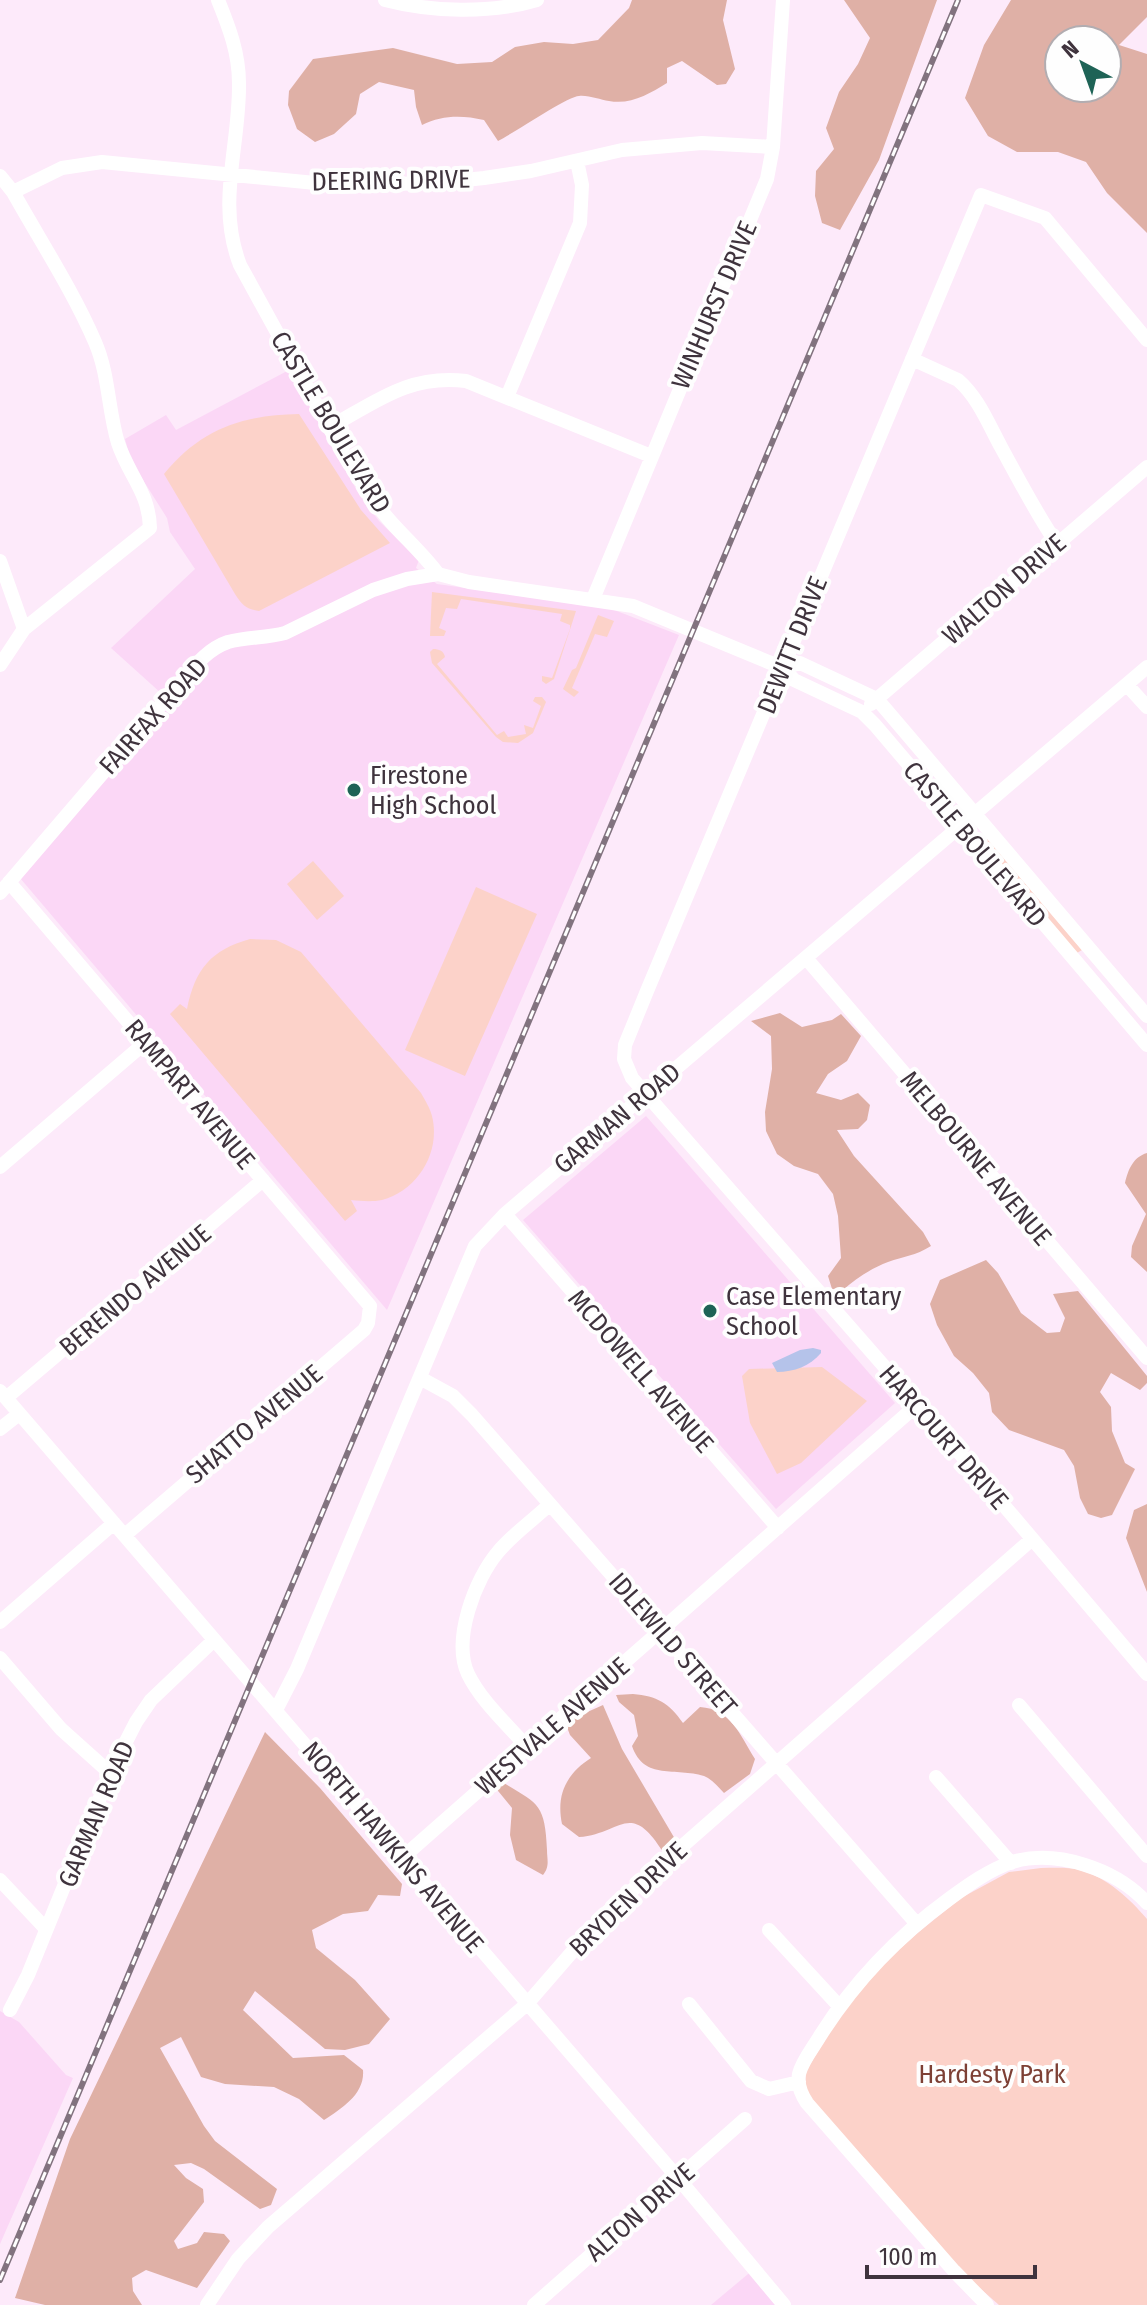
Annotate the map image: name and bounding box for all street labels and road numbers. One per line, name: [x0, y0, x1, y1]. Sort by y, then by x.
street label: DEERING DRIVE: [311, 164, 471, 197]
street label: WINHURST DRIVE: [665, 217, 764, 394]
street label: CASTLE BOULEVARD: [264, 326, 397, 519]
street label: WALTON DRIVE: [936, 527, 1072, 651]
street label: DEWITT DRIVE: [751, 572, 834, 718]
street label: FAIRFAX ROAD: [93, 652, 214, 781]
street label: CASTLE BOULEVARD: [896, 755, 1053, 933]
street label: RAMPART AVENUE: [118, 1013, 261, 1175]
street label: GARMAN ROAD: [548, 1057, 687, 1180]
street label: MELBOURNE AVENUE: [894, 1065, 1058, 1252]
street label: BERENDO AVENUE: [53, 1218, 217, 1363]
street label: MCDOWELL AVENUE: [561, 1284, 720, 1459]
street label: SHATTO AVENUE: [180, 1358, 329, 1490]
street label: HARCOURT DRIVE: [873, 1359, 1015, 1516]
street label: IDLEWILD STREET: [602, 1566, 743, 1722]
street label: WESTVALE AVENUE: [469, 1651, 636, 1802]
street label: NORTH HAWKINS AVENUE: [295, 1735, 490, 1959]
street label: GARMAN ROAD: [52, 1737, 141, 1892]
street label: BRYDEN DRIVE: [563, 1836, 694, 1963]
street label: ALTON DRIVE: [580, 2157, 701, 2268]

